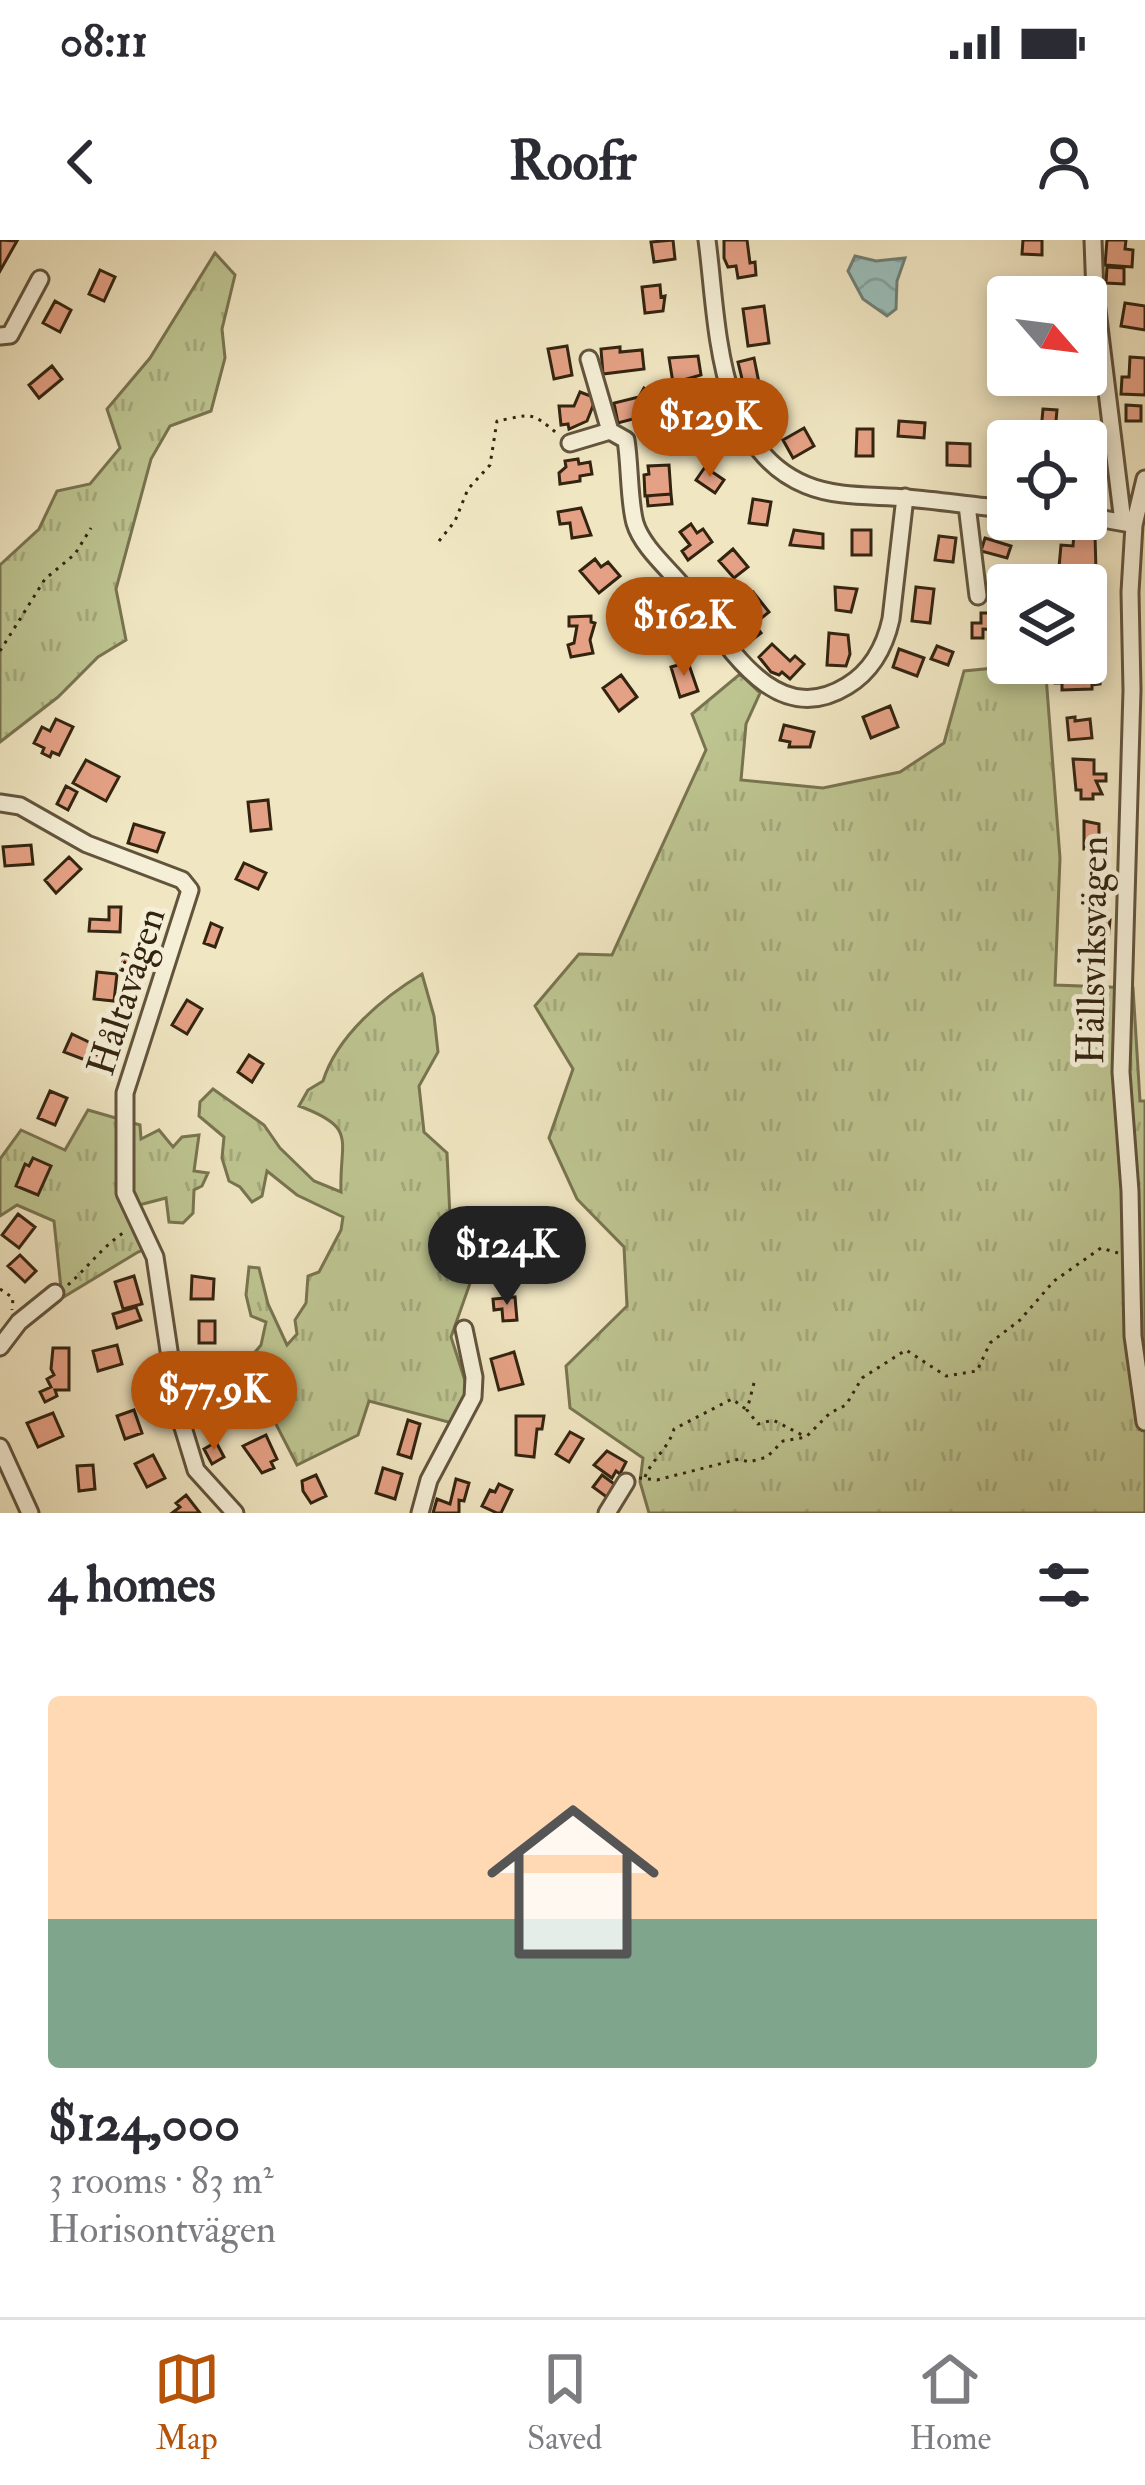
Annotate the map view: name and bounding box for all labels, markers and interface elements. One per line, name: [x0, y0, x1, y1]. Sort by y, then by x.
text: 08:11: [60, 14, 147, 70]
text: Roofr: [509, 128, 636, 196]
icon: back: [48, 129, 114, 195]
icon: person: [1031, 129, 1097, 195]
north arrow: [987, 276, 1107, 396]
map controls: [987, 276, 1107, 684]
pin: $129K: [626, 378, 794, 480]
text: $129K: [658, 392, 762, 441]
button: locate: [987, 420, 1107, 540]
button: layers: [987, 564, 1107, 684]
pin: $162K: [600, 577, 768, 679]
text: $162K: [633, 591, 735, 640]
street label: Hällsviksvägen: [1066, 835, 1119, 1065]
street label: Håltavägen: [76, 901, 177, 1082]
pin: $124K: [423, 1206, 591, 1308]
text: $124K: [455, 1220, 559, 1269]
pin: $77.9K: [116, 1351, 312, 1453]
text: $77.9K: [158, 1365, 270, 1414]
icon: filters: [1031, 1552, 1097, 1618]
text: 4 homes: [48, 1553, 216, 1617]
icon: home: [465, 1774, 681, 1990]
text: $124,000: [48, 2092, 240, 2156]
text: 3 rooms · 83 m²: [48, 2156, 274, 2205]
text: Horisontvägen: [48, 2205, 276, 2254]
tab: Map: [154, 2346, 220, 2459]
tab: Saved: [527, 2346, 602, 2459]
tab: Home: [910, 2346, 991, 2459]

